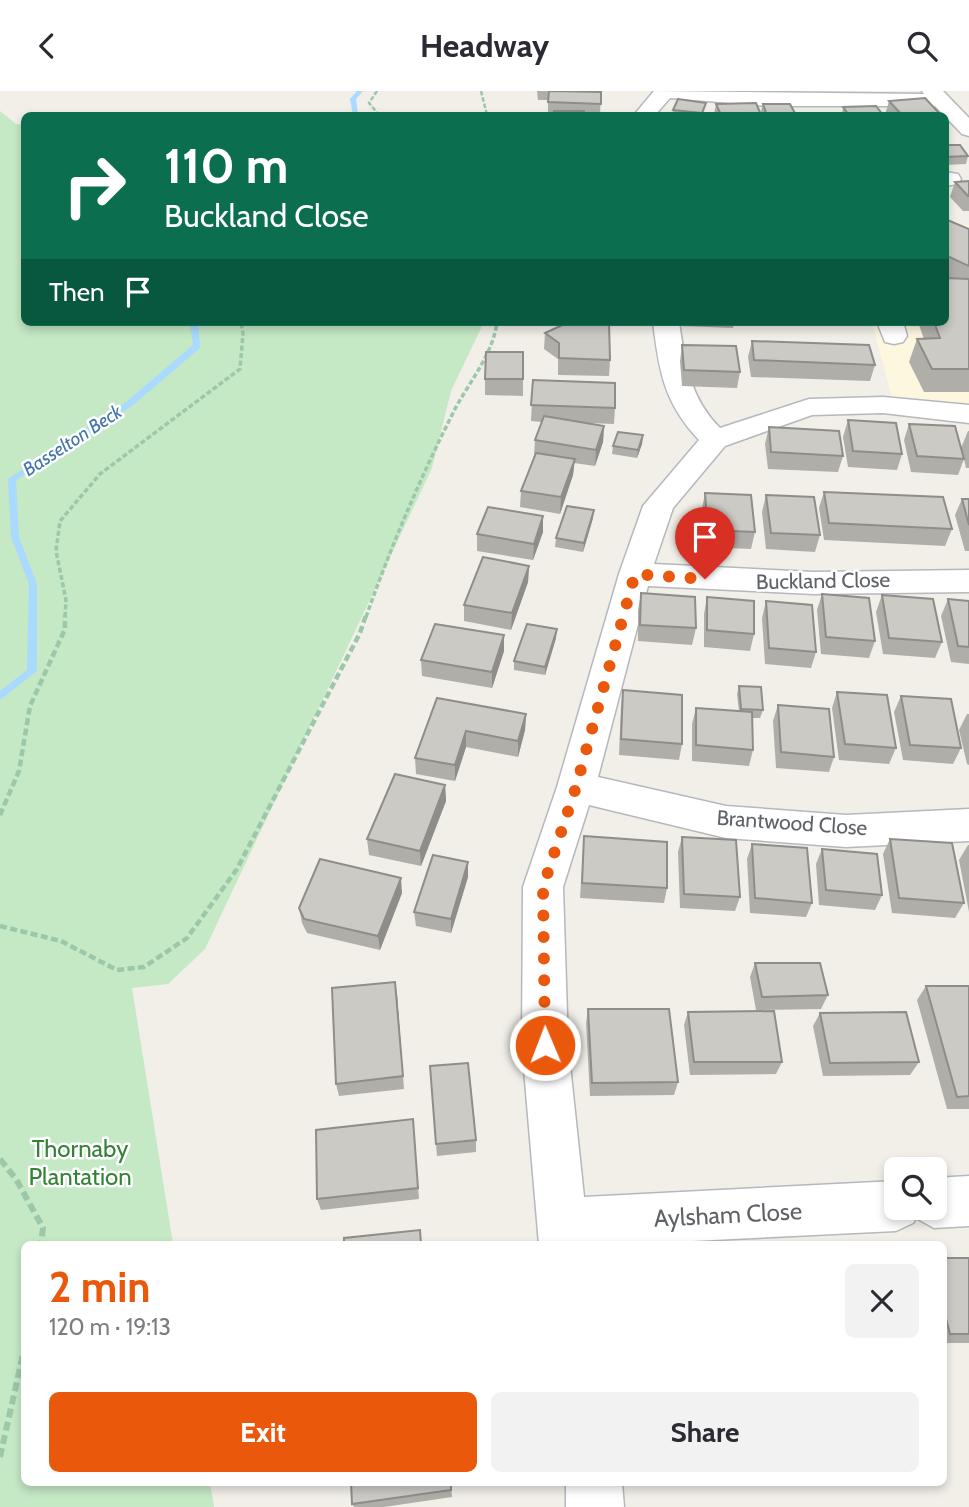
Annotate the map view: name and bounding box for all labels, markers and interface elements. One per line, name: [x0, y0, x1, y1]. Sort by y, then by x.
text: Headway: [420, 26, 549, 65]
icon: back: [28, 27, 66, 65]
icon: search: [903, 27, 941, 65]
text: 110 m: [164, 136, 288, 195]
icon: right: [49, 140, 140, 231]
text: Buckland Close: [164, 196, 369, 235]
icon: arrive: [119, 273, 157, 311]
text: Then: [49, 276, 105, 308]
water label: Basselton Beck: [18, 399, 127, 481]
pin: [675, 507, 735, 579]
icon: arrive: [686, 518, 724, 556]
street label: Buckland Close: [756, 567, 891, 594]
street label: Brantwood Close: [716, 805, 868, 840]
position arrow: [508, 1008, 582, 1082]
park label: Thornaby Plantation: [28, 1134, 132, 1191]
map controls: [884, 1157, 947, 1220]
button: search: [884, 1157, 947, 1220]
street label: Aylsham Close: [653, 1196, 803, 1233]
text: 2 min: [49, 1261, 150, 1313]
button: close: [845, 1264, 919, 1338]
text: 120 m · 19:13: [49, 1313, 171, 1341]
button: Exit: [49, 1392, 477, 1472]
button: Share: [491, 1392, 919, 1472]

